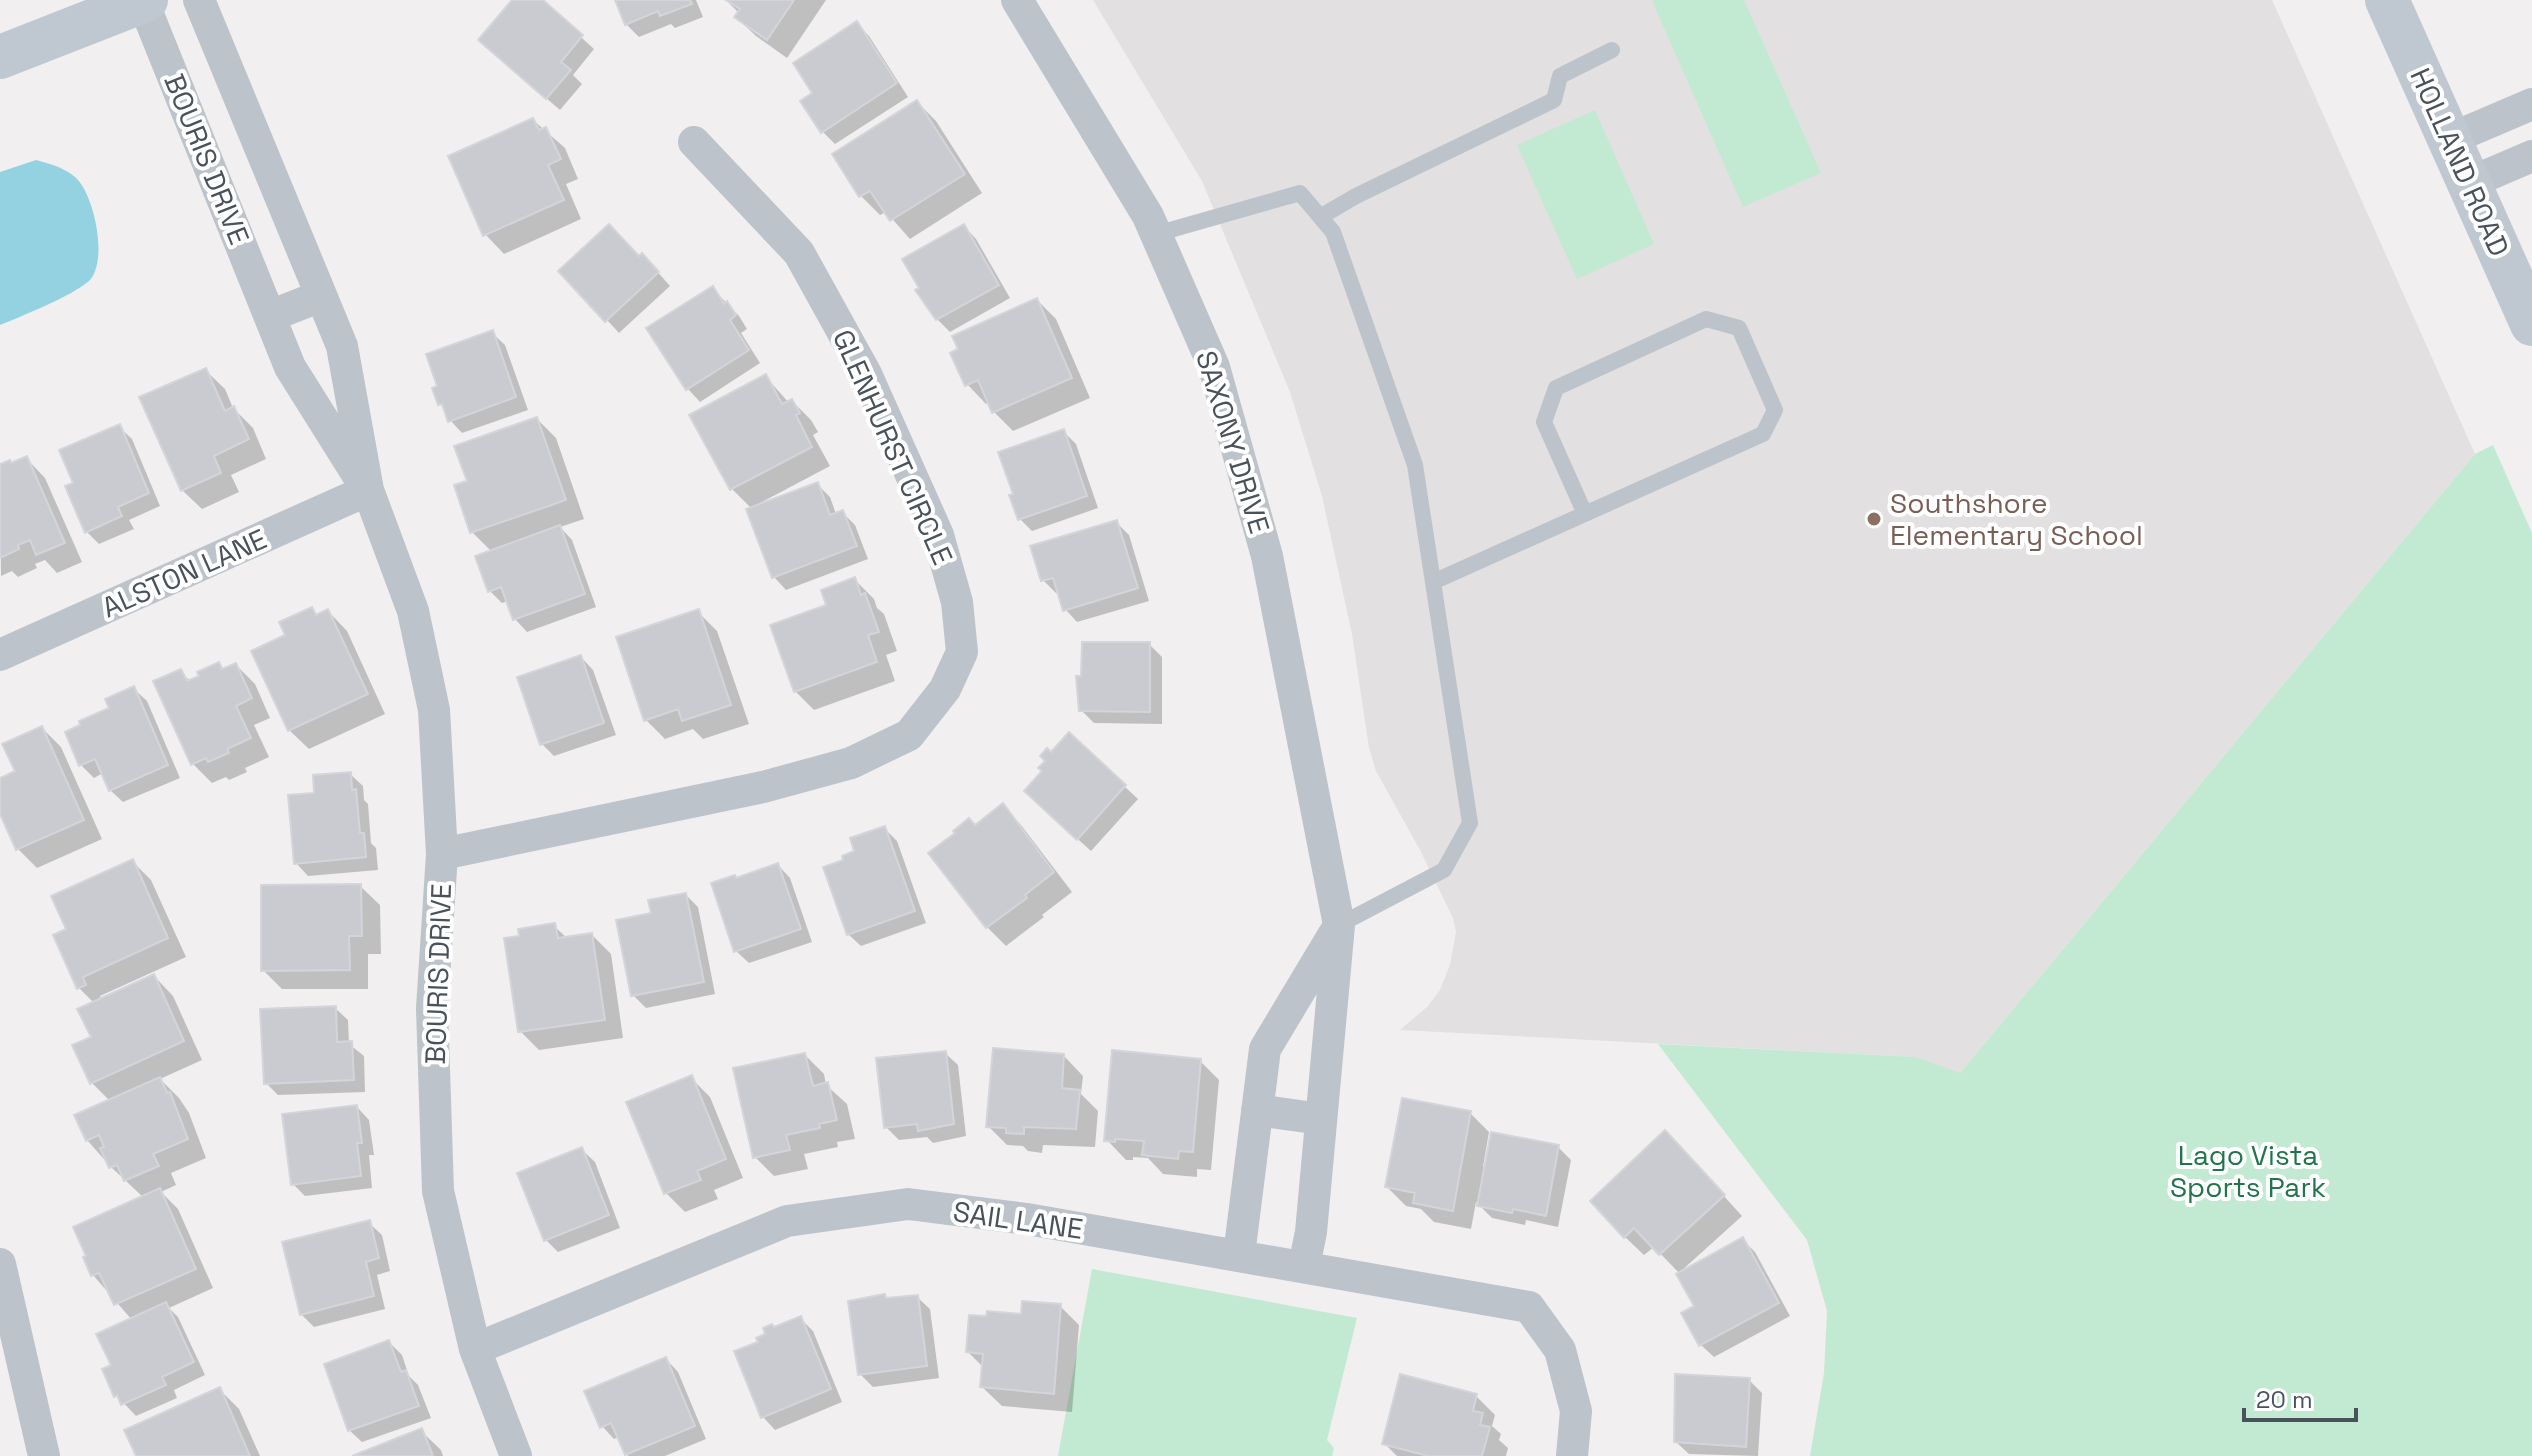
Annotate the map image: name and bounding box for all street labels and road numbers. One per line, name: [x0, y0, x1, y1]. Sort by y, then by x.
street label: HOLLAND ROAD: [2402, 62, 2518, 262]
street label: BOURIS DRIVE: [156, 68, 258, 250]
street label: GLENHURST CIRCLE: [825, 324, 961, 570]
street label: SAXONY DRIVE: [1188, 346, 1278, 538]
street label: ALSTON LANE: [96, 521, 272, 625]
street label: BOURIS DRIVE: [417, 883, 459, 1065]
street label: SAIL LANE: [951, 1193, 1085, 1247]

